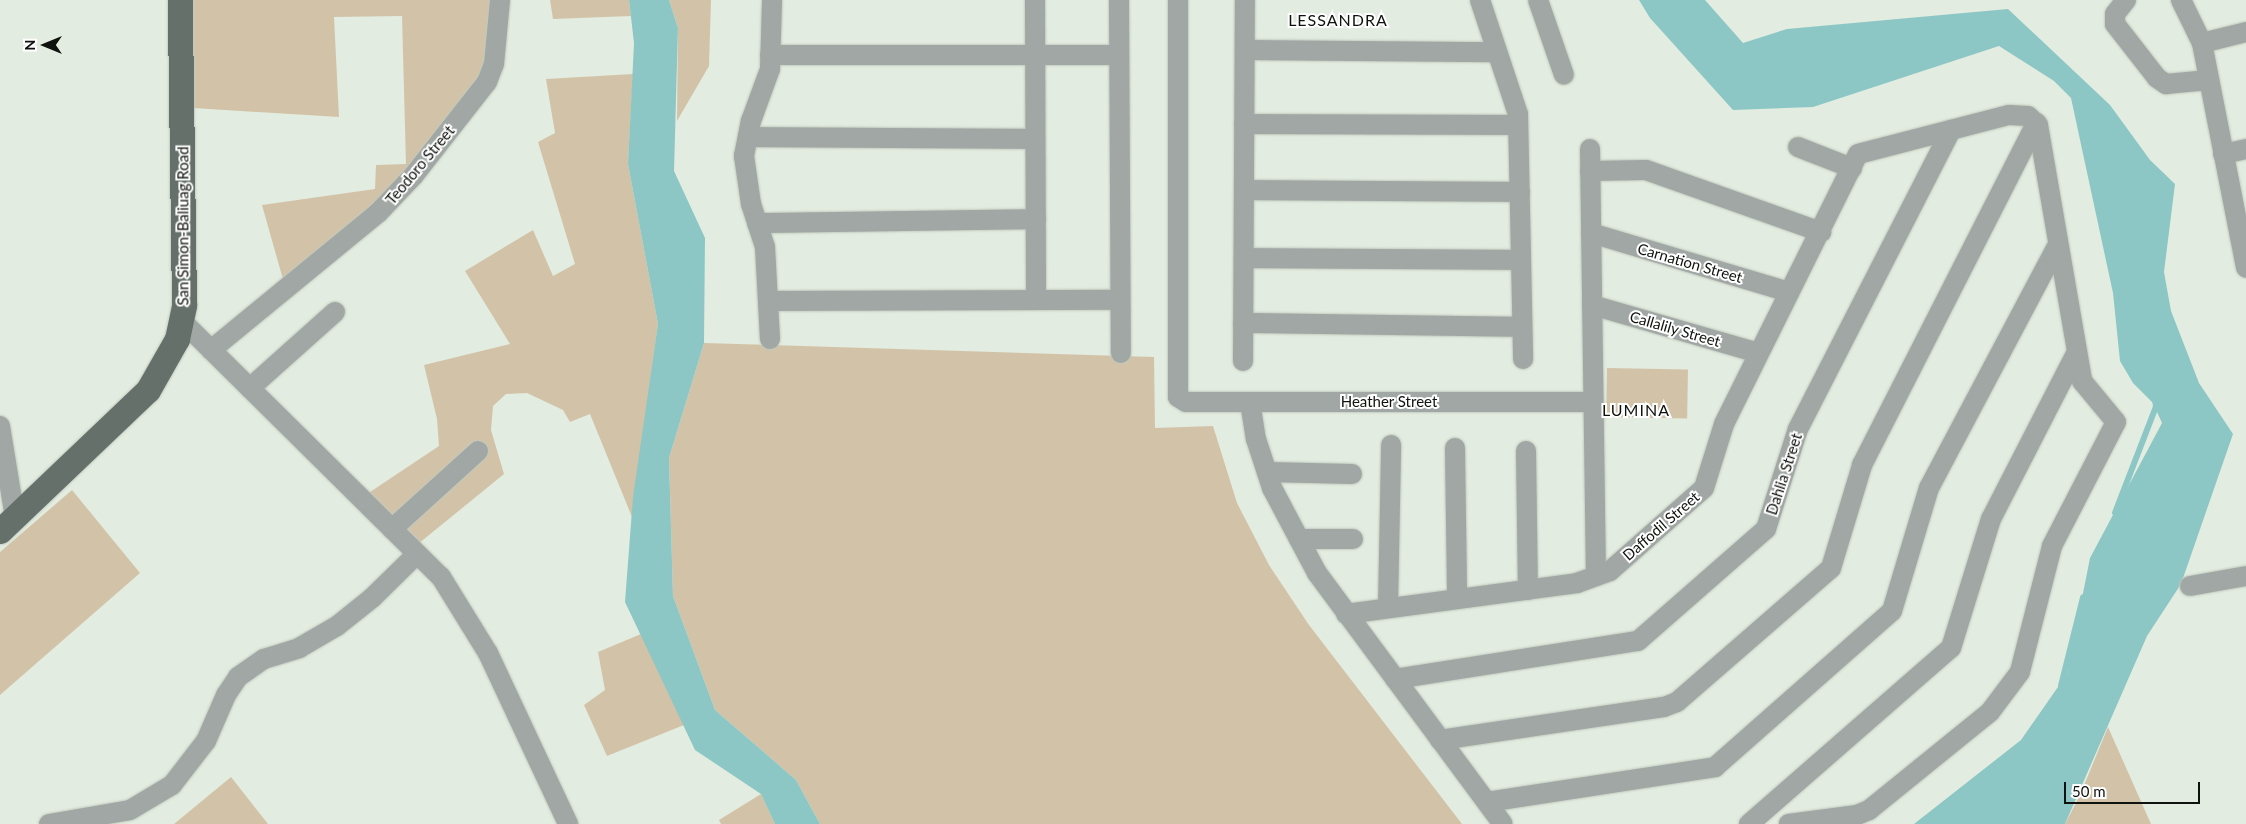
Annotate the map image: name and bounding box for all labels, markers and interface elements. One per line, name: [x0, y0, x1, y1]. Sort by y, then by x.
district label: LESSANDRA: [1287, 10, 1389, 30]
north arrow: [20, 20, 70, 70]
text: N: [21, 40, 38, 50]
street label: Teodoro Street: [382, 122, 458, 208]
street label: San Simon-Baliuag Road: [174, 146, 192, 306]
street label: Carnation Street: [1636, 239, 1744, 287]
street label: Callalily Street: [1627, 307, 1723, 351]
street label: Heather Street: [1341, 393, 1437, 411]
district label: LUMINA: [1601, 400, 1671, 420]
street label: Dahlia Street: [1762, 431, 1806, 517]
street label: Daffodil Street: [1619, 488, 1703, 564]
scale bar: [2066, 772, 2202, 804]
text: 50 m: [2072, 782, 2106, 800]

